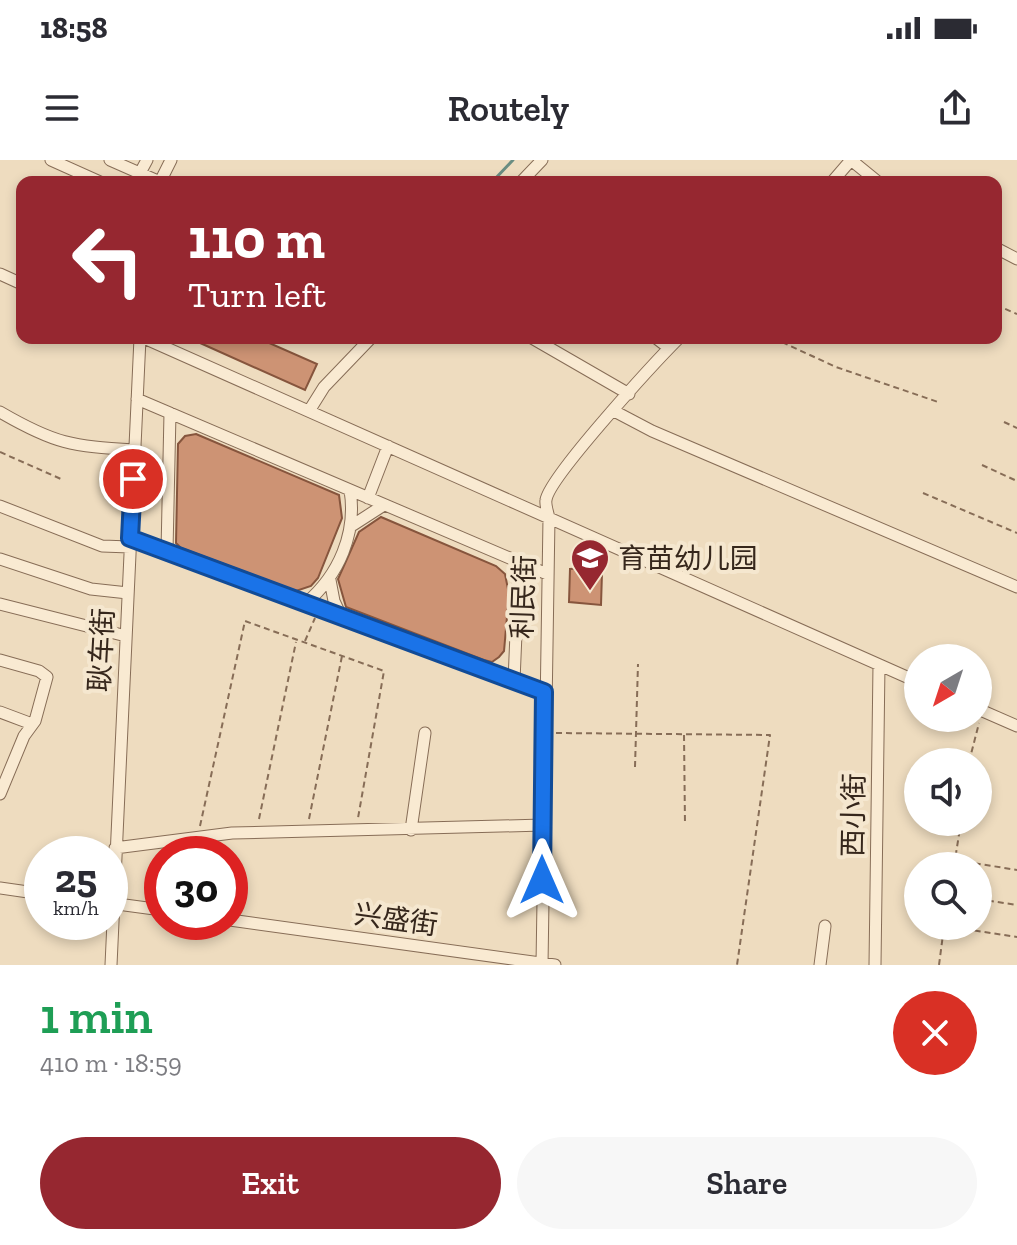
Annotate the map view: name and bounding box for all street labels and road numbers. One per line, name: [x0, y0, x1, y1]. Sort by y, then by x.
street label: 利民街: [506, 554, 541, 640]
street label: 耿车街: [83, 607, 120, 693]
street label: 西小街: [836, 773, 871, 857]
street label: 兴盛街: [352, 897, 440, 942]

